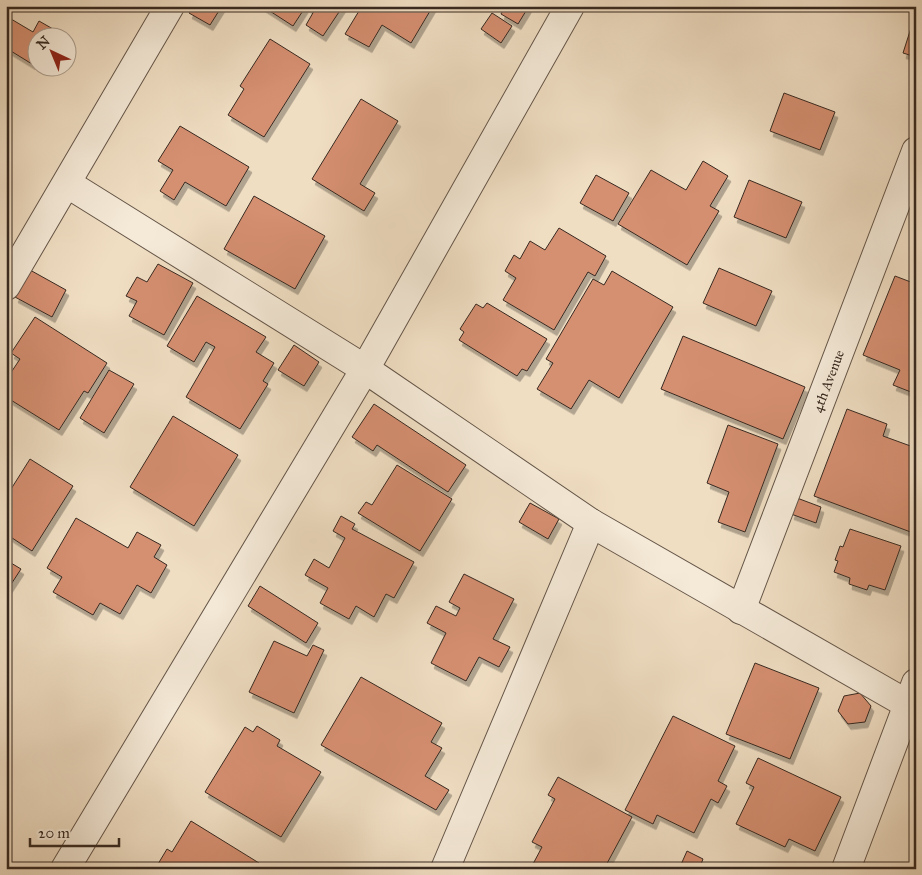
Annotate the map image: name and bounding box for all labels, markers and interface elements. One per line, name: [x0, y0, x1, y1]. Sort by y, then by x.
north arrow: [28, 28, 78, 78]
text: N: [33, 33, 54, 53]
street label: 4th Avenue: [809, 347, 848, 415]
scale bar: [30, 815, 119, 847]
text: 20 m: [38, 824, 70, 842]

